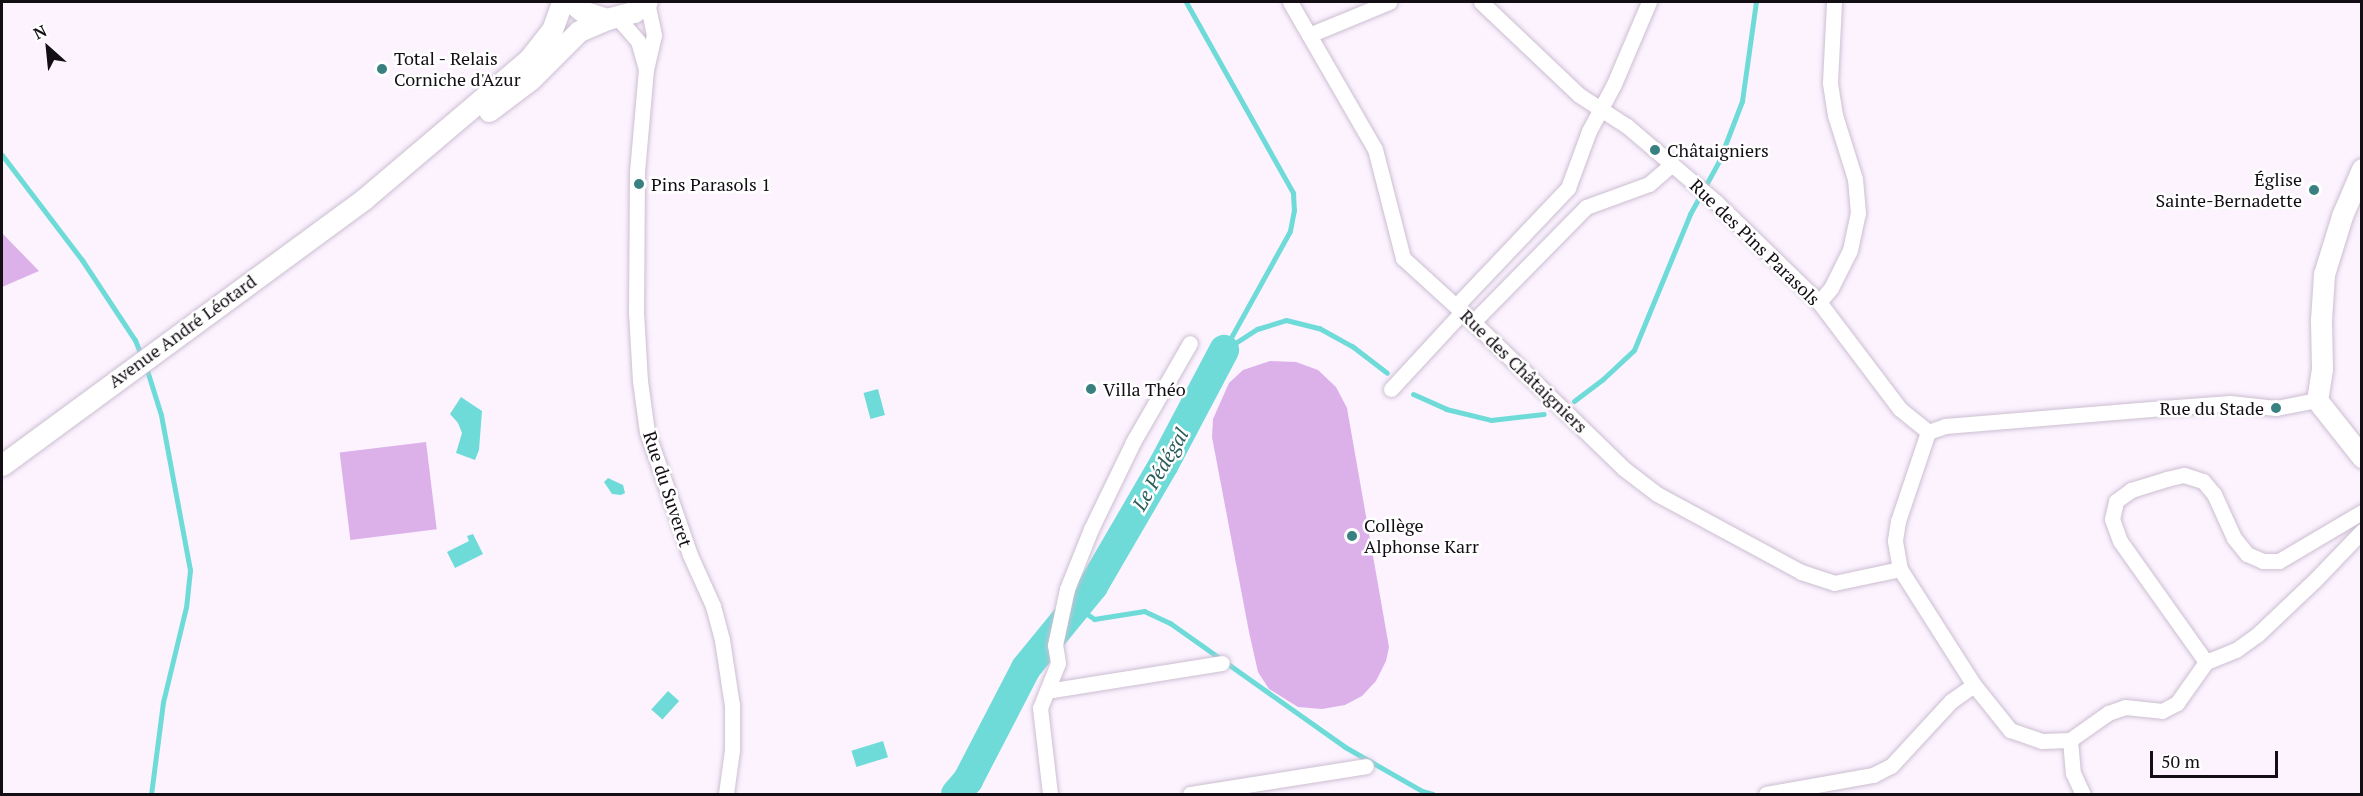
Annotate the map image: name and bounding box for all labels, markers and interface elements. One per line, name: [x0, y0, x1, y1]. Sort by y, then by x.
north arrow: [18, 18, 78, 78]
text: N: [29, 19, 50, 45]
place label: Total - Relais Corniche d'Azur: [394, 48, 521, 90]
marker: Total - Relais Corniche d'Azur: [375, 62, 389, 76]
place label: Châtaigniers: [1667, 139, 1769, 161]
marker: Châtaigniers: [1648, 143, 1662, 157]
place label: Église Sainte-Bernadette: [2156, 169, 2302, 212]
place label: Pins Parasols 1: [651, 173, 771, 195]
street label: Rue des Pins Parasols: [1686, 174, 1824, 310]
marker: Pins Parasols 1: [632, 177, 646, 191]
marker: Église Sainte-Bernadette: [2307, 183, 2321, 197]
street label: Avenue André Léotard: [104, 270, 260, 392]
street label: Rue des Châtaigniers: [1456, 305, 1592, 437]
place label: Villa Théo: [1103, 378, 1186, 400]
marker: Villa Théo: [1084, 382, 1098, 396]
place label: Rue du Stade: [2160, 397, 2264, 419]
marker: Rue du Stade: [2269, 401, 2283, 415]
water label: Le Pédégal: [1127, 424, 1193, 514]
street label: Rue du Suveret: [639, 428, 697, 550]
place label: Collège Alphonse Karr: [1364, 515, 1479, 558]
marker: Collège Alphonse Karr: [1345, 529, 1359, 543]
scale bar: [2153, 739, 2280, 777]
text: 50 m: [2161, 749, 2200, 773]

